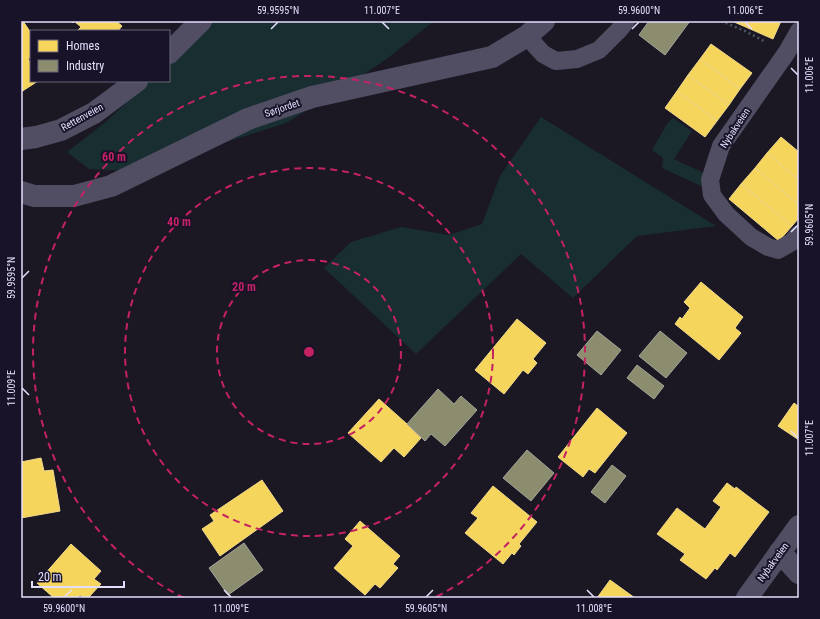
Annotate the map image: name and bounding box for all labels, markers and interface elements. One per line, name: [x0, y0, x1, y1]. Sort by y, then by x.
text: 59.9595°N: [257, 5, 299, 16]
text: 11.007°E: [364, 5, 400, 16]
text: 59.9600°N: [618, 5, 660, 16]
text: 11.006°E: [727, 5, 763, 16]
legend: [30, 30, 170, 82]
text: Homes: [66, 39, 100, 53]
text: 11.006°E: [804, 57, 815, 93]
text: Industry: [66, 59, 104, 73]
street label: Sørjordet: [263, 97, 301, 119]
street label: Rettenveien: [59, 101, 105, 133]
street label: Nybakveien: [718, 106, 752, 150]
text: 60 m: [102, 150, 126, 164]
text: 59.9605°N: [804, 204, 815, 246]
text: 40 m: [167, 215, 191, 229]
text: 59.9595°N: [6, 257, 17, 299]
text: 20 m: [232, 280, 256, 294]
centre of rings: [302, 345, 316, 359]
text: 11.009°E: [6, 370, 17, 406]
text: 11.007°E: [804, 420, 815, 456]
street label: Nybakveien: [755, 540, 791, 584]
scale bar: [32, 563, 124, 589]
text: 20 m: [38, 570, 62, 584]
text: 59.9600°N: [43, 603, 85, 614]
text: 11.009°E: [213, 603, 249, 614]
text: 59.9605°N: [405, 603, 447, 614]
text: 11.008°E: [576, 603, 612, 614]

